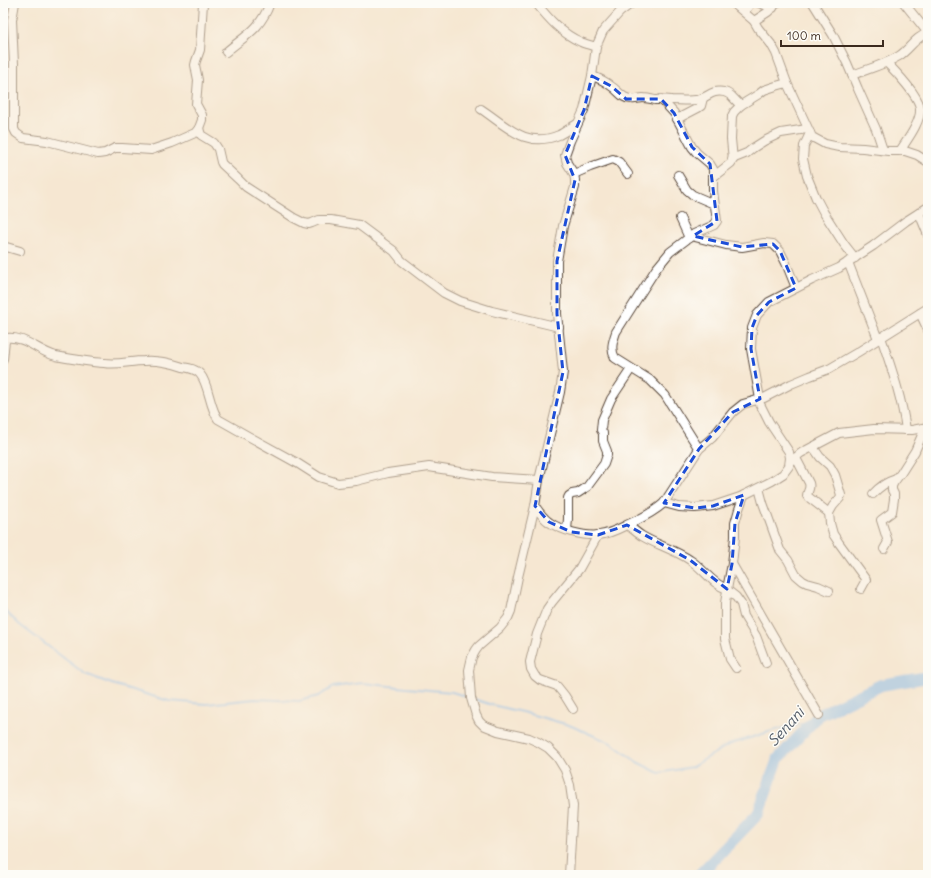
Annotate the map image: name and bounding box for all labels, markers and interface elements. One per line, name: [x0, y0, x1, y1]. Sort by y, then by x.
scale bar: [781, 22, 883, 48]
text: 100 m: [787, 28, 821, 43]
water label: Senani: [763, 702, 809, 750]

